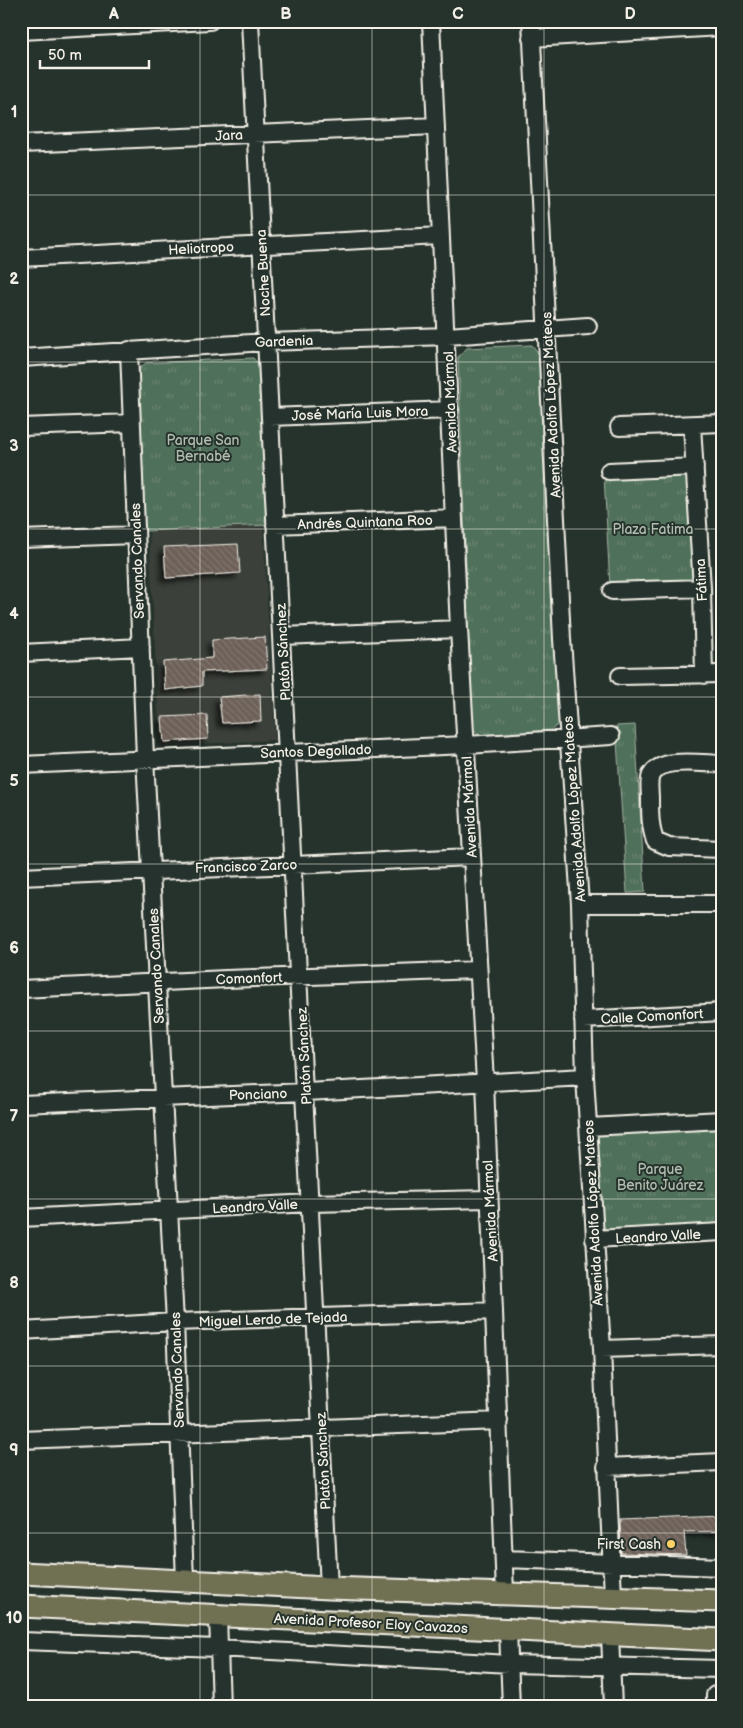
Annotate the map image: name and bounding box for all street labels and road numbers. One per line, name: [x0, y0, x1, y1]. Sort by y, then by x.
street label: Jara: [215, 126, 243, 145]
street label: Noche Buena: [253, 229, 274, 317]
street label: Heliotropo: [168, 238, 234, 259]
street label: Avenida Adolfo López Mateos: [538, 311, 565, 499]
street label: Gardenia: [254, 332, 314, 351]
street label: Avenida Mármol: [440, 351, 461, 453]
street label: José María Luis Mora: [291, 403, 429, 424]
street label: Servando Canales: [127, 503, 148, 619]
street label: Andrés Quintana Roo: [297, 512, 433, 533]
street label: Fátima: [692, 558, 711, 602]
street label: Platón Sánchez: [272, 603, 295, 701]
street label: Avenida Adolfo López Mateos: [560, 715, 589, 903]
street label: Santos Degollado: [260, 741, 372, 762]
street label: Avenida Mármol: [458, 756, 481, 858]
street label: Francisco Zarco: [195, 856, 298, 877]
street label: Servando Canales: [145, 908, 168, 1024]
street label: Comonfort: [215, 969, 283, 988]
street label: Calle Comonfort: [600, 1005, 705, 1028]
street label: Platón Sánchez: [293, 1007, 316, 1105]
street label: Ponciano: [228, 1085, 288, 1104]
street label: Avenida Adolfo López Mateos: [580, 1119, 607, 1307]
street label: Avenida Mármol: [479, 1160, 502, 1262]
street label: Leandro Valle: [212, 1196, 298, 1217]
street label: Leandro Valle: [615, 1226, 701, 1247]
street label: Miguel Lerdo de Tejada: [198, 1308, 348, 1331]
street label: Servando Canales: [167, 1312, 188, 1428]
street label: Platón Sánchez: [312, 1412, 335, 1510]
street label: Avenida Profesor Eloy Cavazos: [274, 1610, 468, 1637]

